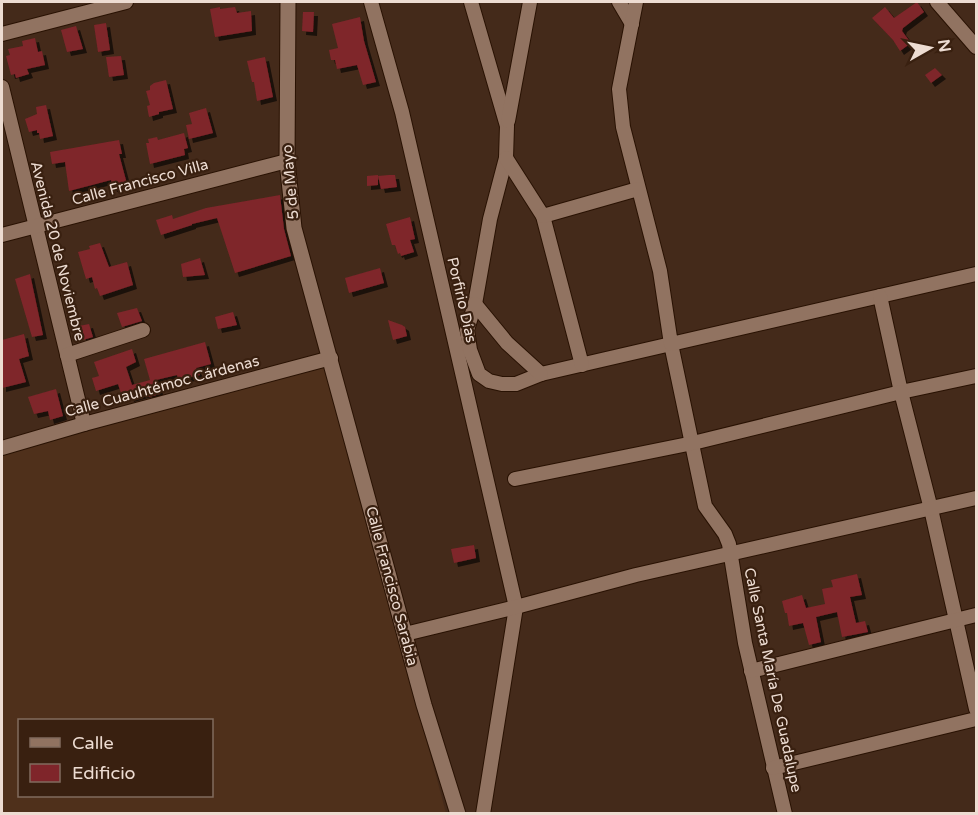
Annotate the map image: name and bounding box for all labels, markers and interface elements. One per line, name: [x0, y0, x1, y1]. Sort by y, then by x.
north arrow: [900, 18, 960, 78]
text: N: [933, 38, 955, 54]
street label: 5 de Mayo: [278, 144, 302, 220]
street label: Calle Francisco Villa: [70, 155, 210, 209]
street label: Avenida 20 de Noviembre: [27, 159, 89, 343]
street label: Porfirio Días: [443, 255, 481, 345]
street label: Calle Cuauhtémoc Cárdenas: [63, 351, 261, 421]
street label: Calle Francisco Sarabia: [362, 504, 422, 668]
street label: Calle Santa María De Guadalupe: [740, 566, 806, 794]
legend: [18, 719, 213, 797]
text: Calle: [72, 732, 114, 754]
text: Edificio: [72, 762, 136, 784]

